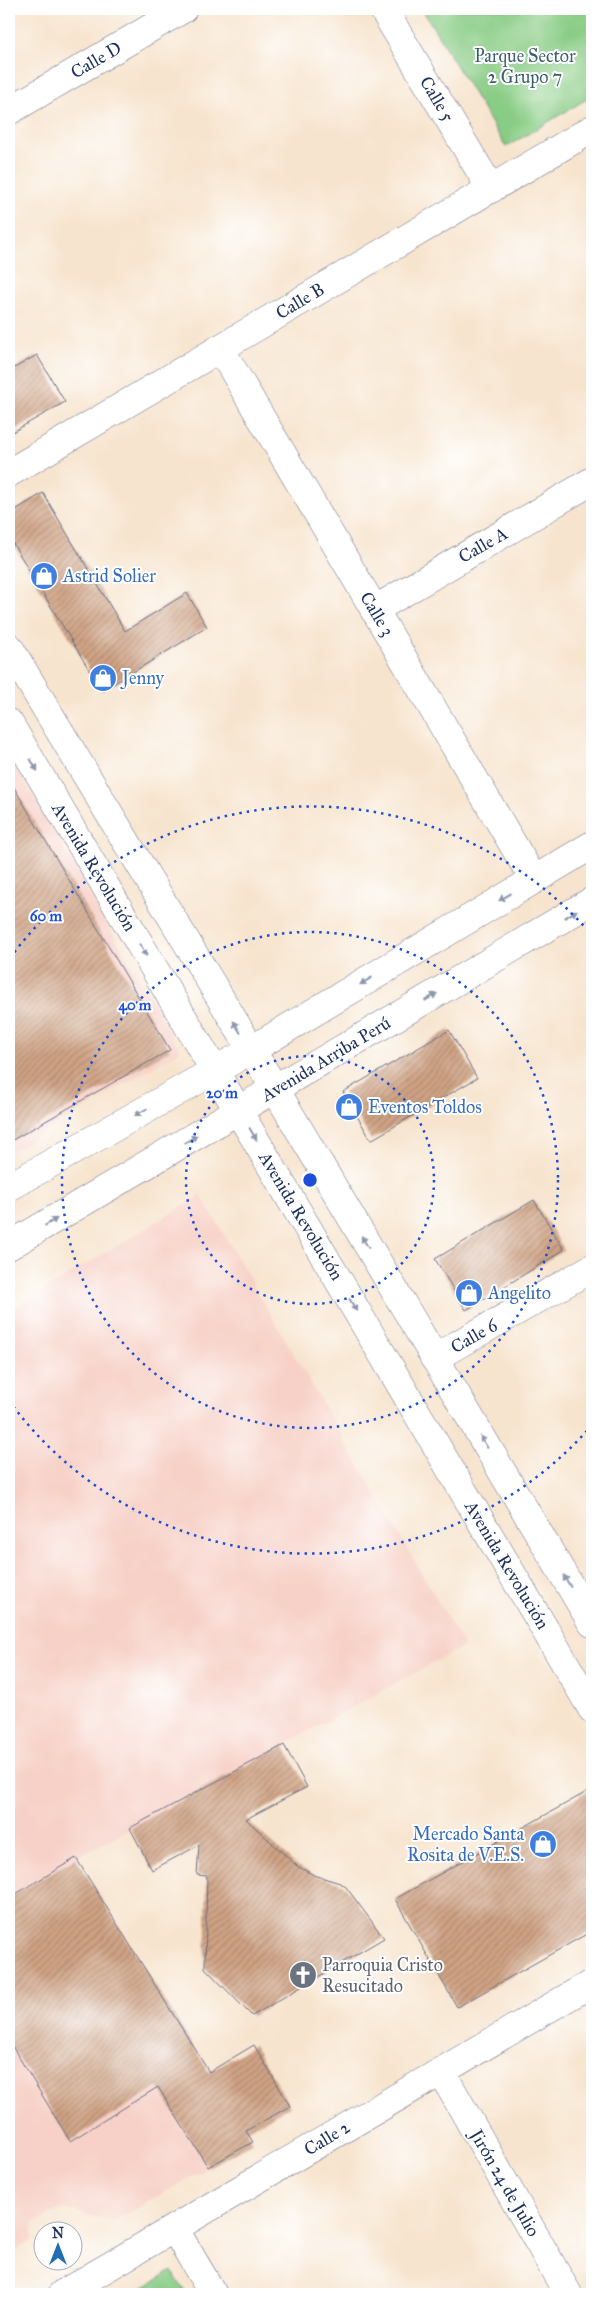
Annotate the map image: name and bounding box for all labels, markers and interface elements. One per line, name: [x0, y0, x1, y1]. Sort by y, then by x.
street label: Calle D: [67, 37, 125, 83]
park label: Parque Sector 2 Grupo 7: [474, 45, 576, 88]
street label: Calle 5: [415, 72, 459, 126]
street label: Calle B: [272, 278, 328, 324]
street label: Calle A: [455, 522, 511, 568]
shop icon: Astrid Solier: [29, 561, 59, 591]
place label: Astrid Solier: [62, 565, 156, 587]
street label: Calle 3: [355, 588, 399, 640]
shop icon: Jenny: [88, 663, 118, 693]
place label: Jenny: [120, 667, 165, 690]
one-way arrow: [29, 758, 38, 771]
street label: Avenida Revolución: [47, 798, 141, 935]
one-way arrow: [499, 892, 512, 901]
text: 60 m: [30, 907, 63, 925]
one-way arrow: [564, 910, 579, 918]
one-way arrow: [138, 943, 147, 956]
one-way arrow: [360, 976, 373, 985]
one-way arrow: [425, 992, 438, 1001]
text: 40 m: [119, 996, 152, 1015]
street label: Avenida Arriba Perú: [256, 1012, 395, 1107]
one-way arrow: [233, 1021, 242, 1034]
text: 20 m: [206, 1084, 238, 1102]
shop icon: Eventos Toldos: [334, 1092, 364, 1122]
place label: Eventos Toldos: [368, 1096, 482, 1118]
one-way arrow: [134, 1108, 149, 1116]
one-way arrow: [248, 1128, 257, 1141]
one-way arrow: [184, 1134, 197, 1143]
street label: Avenida Revolución: [254, 1147, 348, 1284]
centre of rings: [301, 1171, 319, 1189]
one-way arrow: [44, 1217, 57, 1226]
one-way arrow: [361, 1235, 370, 1249]
shop icon: Angelito: [454, 1278, 484, 1308]
place label: Angelito: [487, 1282, 551, 1305]
one-way arrow: [349, 1298, 358, 1311]
street label: Calle 6: [447, 1314, 502, 1358]
one-way arrow: [479, 1435, 488, 1448]
street label: Avenida Revolución: [460, 1496, 554, 1633]
one-way arrow: [563, 1575, 572, 1588]
place label: Mercado Santa Rosita de V.E.S.: [407, 1823, 524, 1866]
shop icon: Mercado Santa Rosita de V.E.S.: [528, 1829, 558, 1859]
place label: Parroquia Cristo Resucitado: [322, 1954, 443, 1997]
church icon: Parroquia Cristo Resucitado: [288, 1960, 318, 1990]
street label: Calle 2: [300, 2116, 354, 2160]
street label: Jirón 24 de Julio: [464, 2124, 545, 2241]
north arrow: [32, 2220, 82, 2270]
text: N: [52, 2225, 64, 2242]

